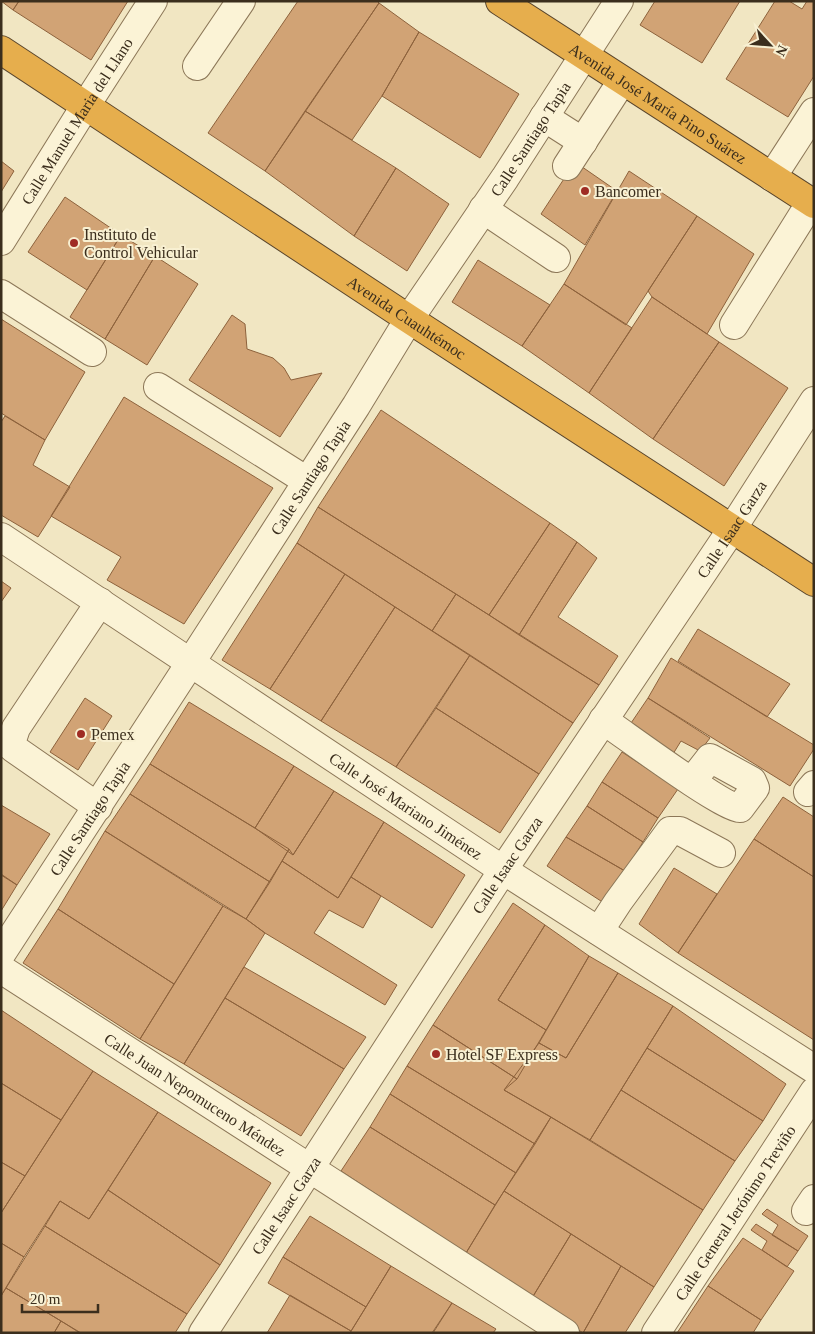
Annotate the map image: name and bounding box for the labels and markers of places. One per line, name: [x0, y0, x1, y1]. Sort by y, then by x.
place label: Bancomer: [595, 183, 661, 200]
marker: Bancomer: [579, 185, 591, 197]
place label: Instituto de Control Vehicular: [84, 226, 199, 261]
marker: Instituto de Control Vehicular: [68, 237, 80, 249]
place label: Pemex: [91, 726, 135, 743]
marker: Pemex: [75, 728, 87, 740]
place label: Hotel SF Express: [446, 1046, 558, 1064]
marker: Hotel SF Express: [430, 1048, 442, 1060]

